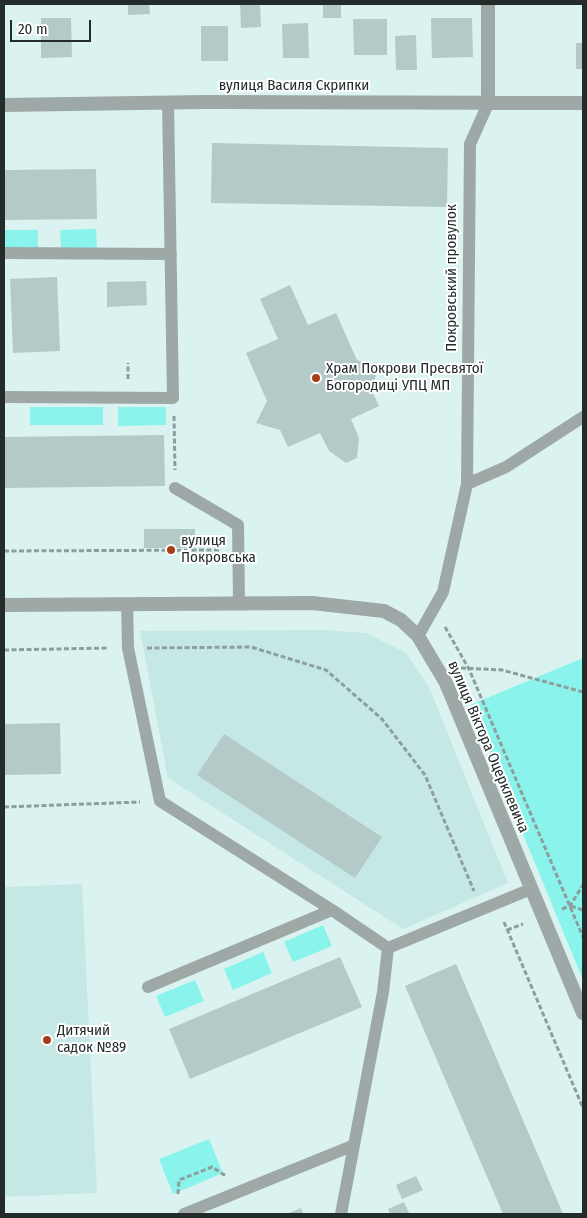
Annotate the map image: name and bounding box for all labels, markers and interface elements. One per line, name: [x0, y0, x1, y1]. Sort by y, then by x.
scale bar: [12, 10, 94, 42]
text: 20 m: [18, 20, 48, 38]
street label: вулиця Василя Скрипки: [219, 77, 369, 95]
street label: Покровський провулок: [443, 204, 461, 352]
place label: Храм Покрови Пресвятої Богородиці УПЦ МП: [326, 360, 483, 395]
marker: Храм Покрови Пресвятої Богородиці УПЦ МП: [310, 372, 322, 384]
place label: вулиця Покровська: [181, 532, 256, 567]
marker: вулиця Покровська: [165, 544, 177, 556]
street label: вулиця Віктора Оцерклевича: [444, 658, 532, 836]
place label: Дитячий садок №89: [57, 1022, 126, 1057]
marker: Дитячий садок №89: [41, 1034, 53, 1046]

